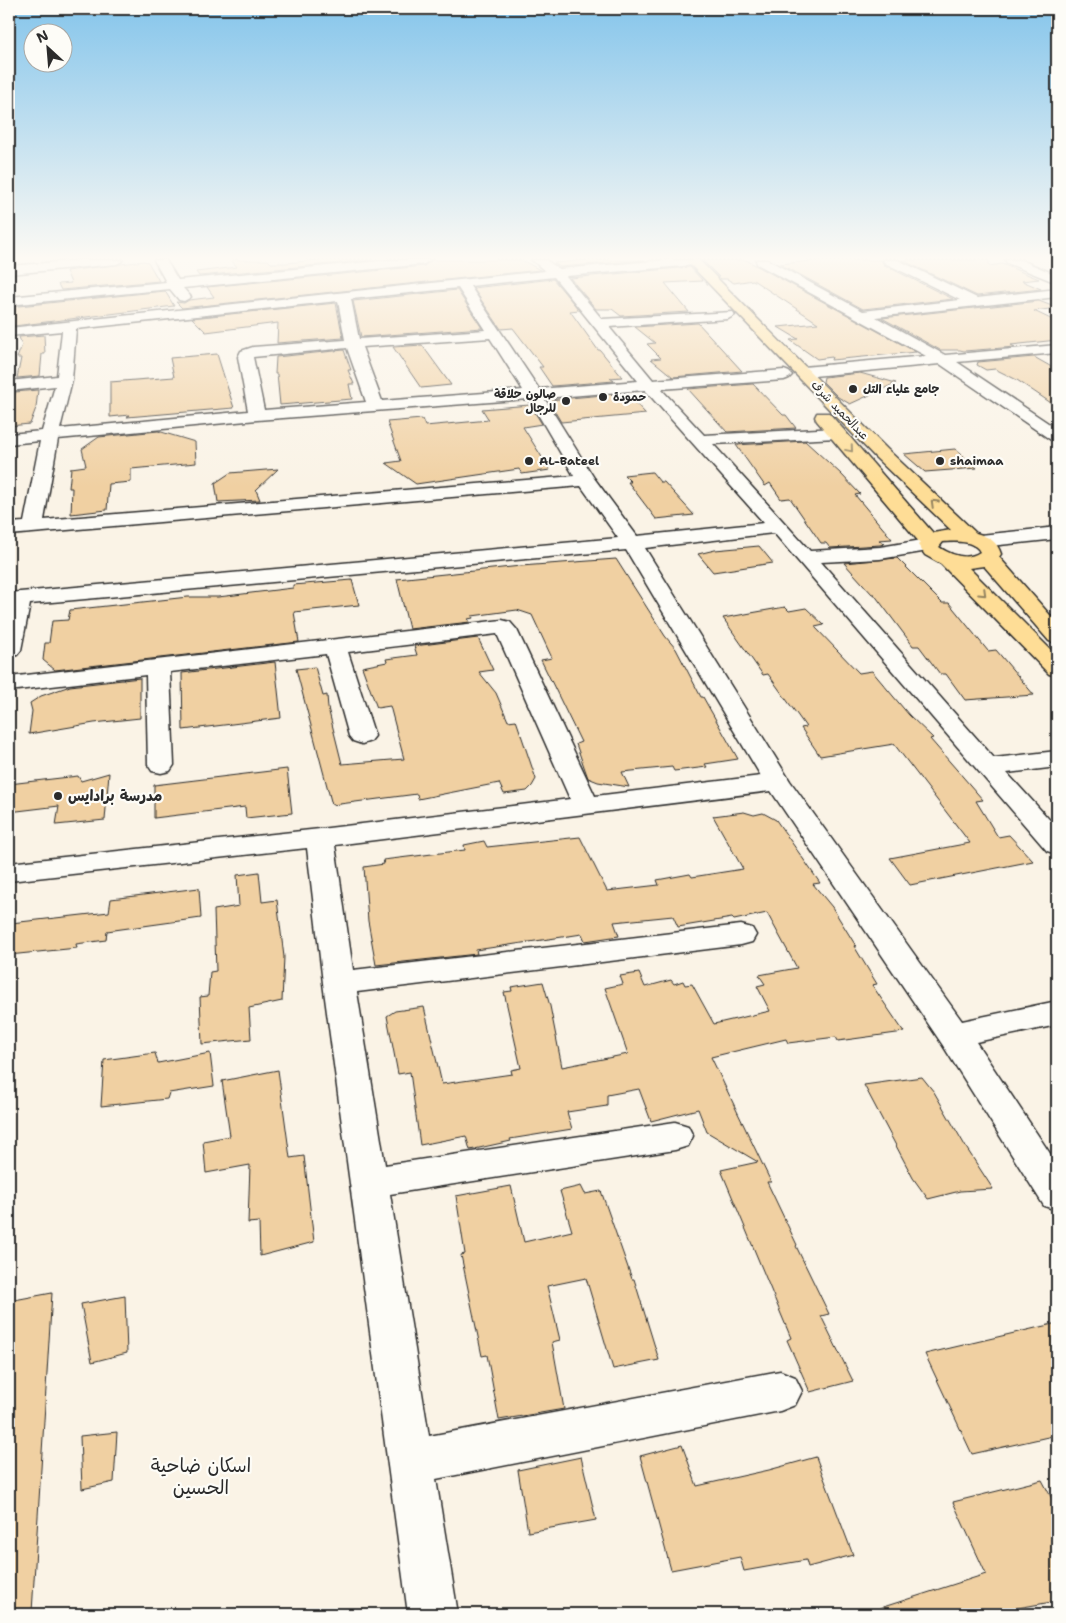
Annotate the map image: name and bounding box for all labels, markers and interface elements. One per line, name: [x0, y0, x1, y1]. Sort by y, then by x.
north arrow: [22, 22, 72, 72]
text: N: [33, 26, 51, 47]
street label: عبدالحميد شرف: [808, 377, 872, 443]
place label: جامع علياء التل: [863, 381, 940, 398]
marker: جامع علياء التل: [847, 383, 859, 395]
place label: صالون حلاقة للرجال: [494, 386, 556, 416]
place label: حمودة: [613, 389, 646, 405]
marker: حمودة: [597, 391, 609, 403]
marker: صالون حلاقة للرجال: [560, 395, 572, 407]
one-way arrow: [845, 443, 853, 452]
place label: AL-Bateel: [539, 453, 599, 469]
place label: shaimaa: [950, 453, 1004, 469]
marker: AL-Bateel: [523, 455, 535, 467]
marker: shaimaa: [934, 455, 946, 467]
one-way arrow: [930, 500, 939, 509]
one-way arrow: [977, 587, 986, 596]
place label: مدرسة برادايس: [68, 786, 163, 806]
marker: مدرسة برادايس: [52, 790, 64, 802]
district label: اسكان ضاحية الحسين: [151, 1453, 251, 1500]

